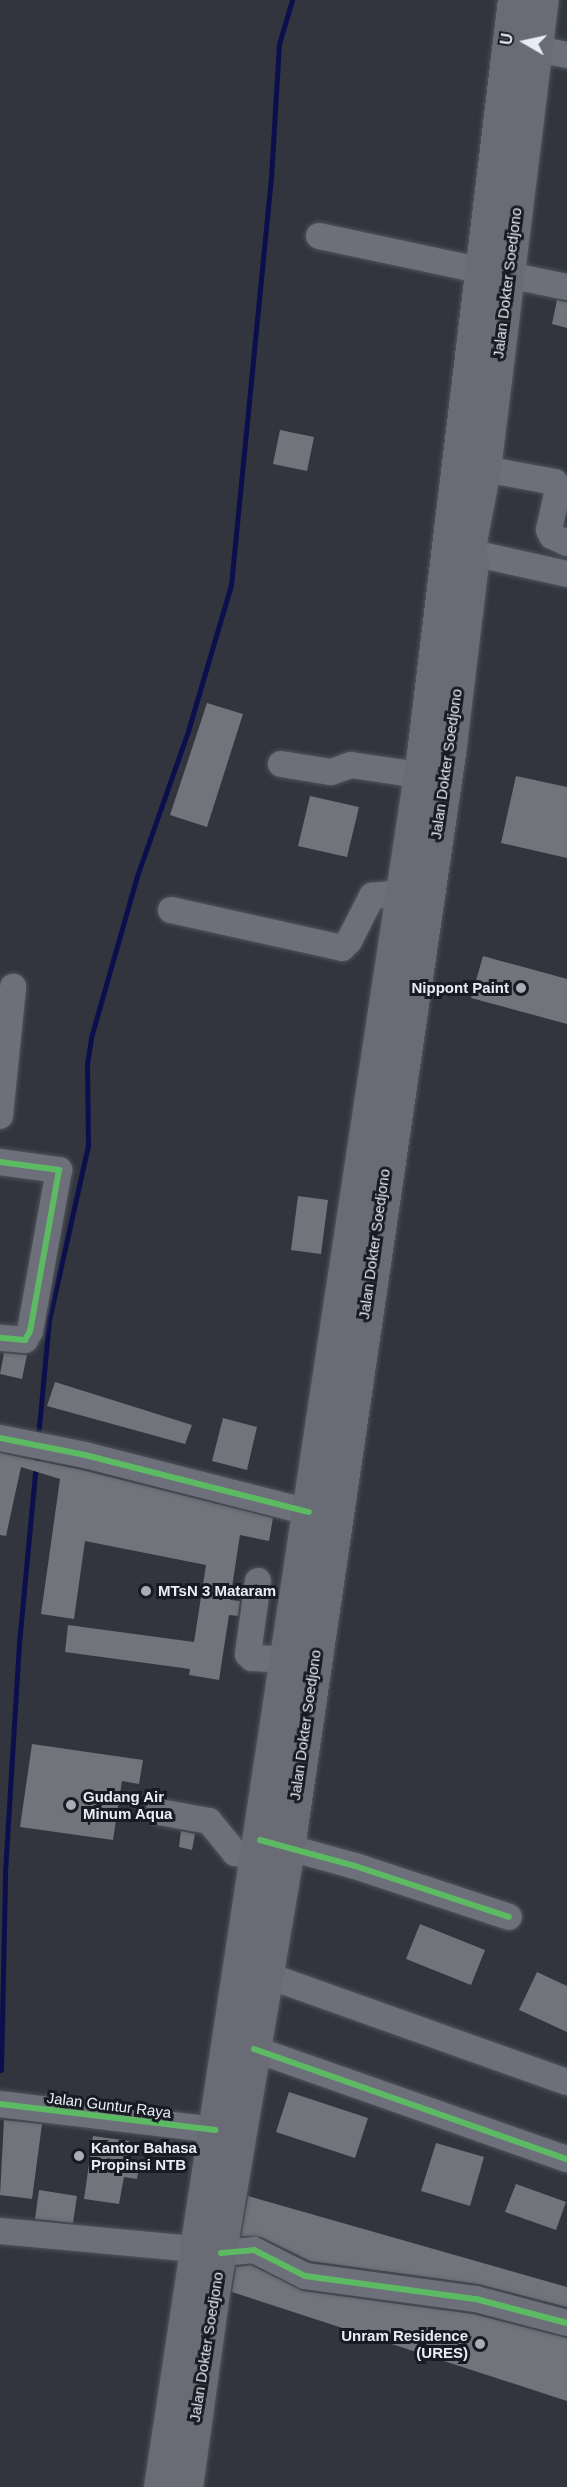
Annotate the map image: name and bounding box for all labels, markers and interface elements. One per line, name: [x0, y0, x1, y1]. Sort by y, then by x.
north arrow: [495, 12, 555, 72]
text: U: [497, 32, 516, 46]
street label: Jalan Dokter Soedjono: [489, 207, 525, 359]
street label: Jalan Dokter Soedjono: [427, 688, 465, 840]
place label: Nippont Paint: [412, 979, 509, 997]
marker: Nippont Paint: [514, 981, 528, 995]
street label: Jalan Dokter Soedjono: [355, 1168, 393, 1320]
place label: MTsN 3 Mataram: [158, 1582, 276, 1600]
marker: MTsN 3 Mataram: [139, 1584, 153, 1598]
street label: Jalan Dokter Soedjono: [286, 1649, 324, 1801]
place label: Gudang Air Minum Aqua: [83, 1787, 173, 1822]
marker: Gudang Air Minum Aqua: [64, 1798, 78, 1812]
street label: Jalan Guntur Raya: [46, 2088, 172, 2122]
place label: Kantor Bahasa Propinsi NTB: [91, 2138, 197, 2173]
marker: Kantor Bahasa Propinsi NTB: [72, 2149, 86, 2163]
street label: Jalan Dokter Soedjono: [185, 2271, 227, 2423]
place label: Unram Residence (URES): [341, 2326, 468, 2361]
marker: Unram Residence (URES): [473, 2337, 487, 2351]

